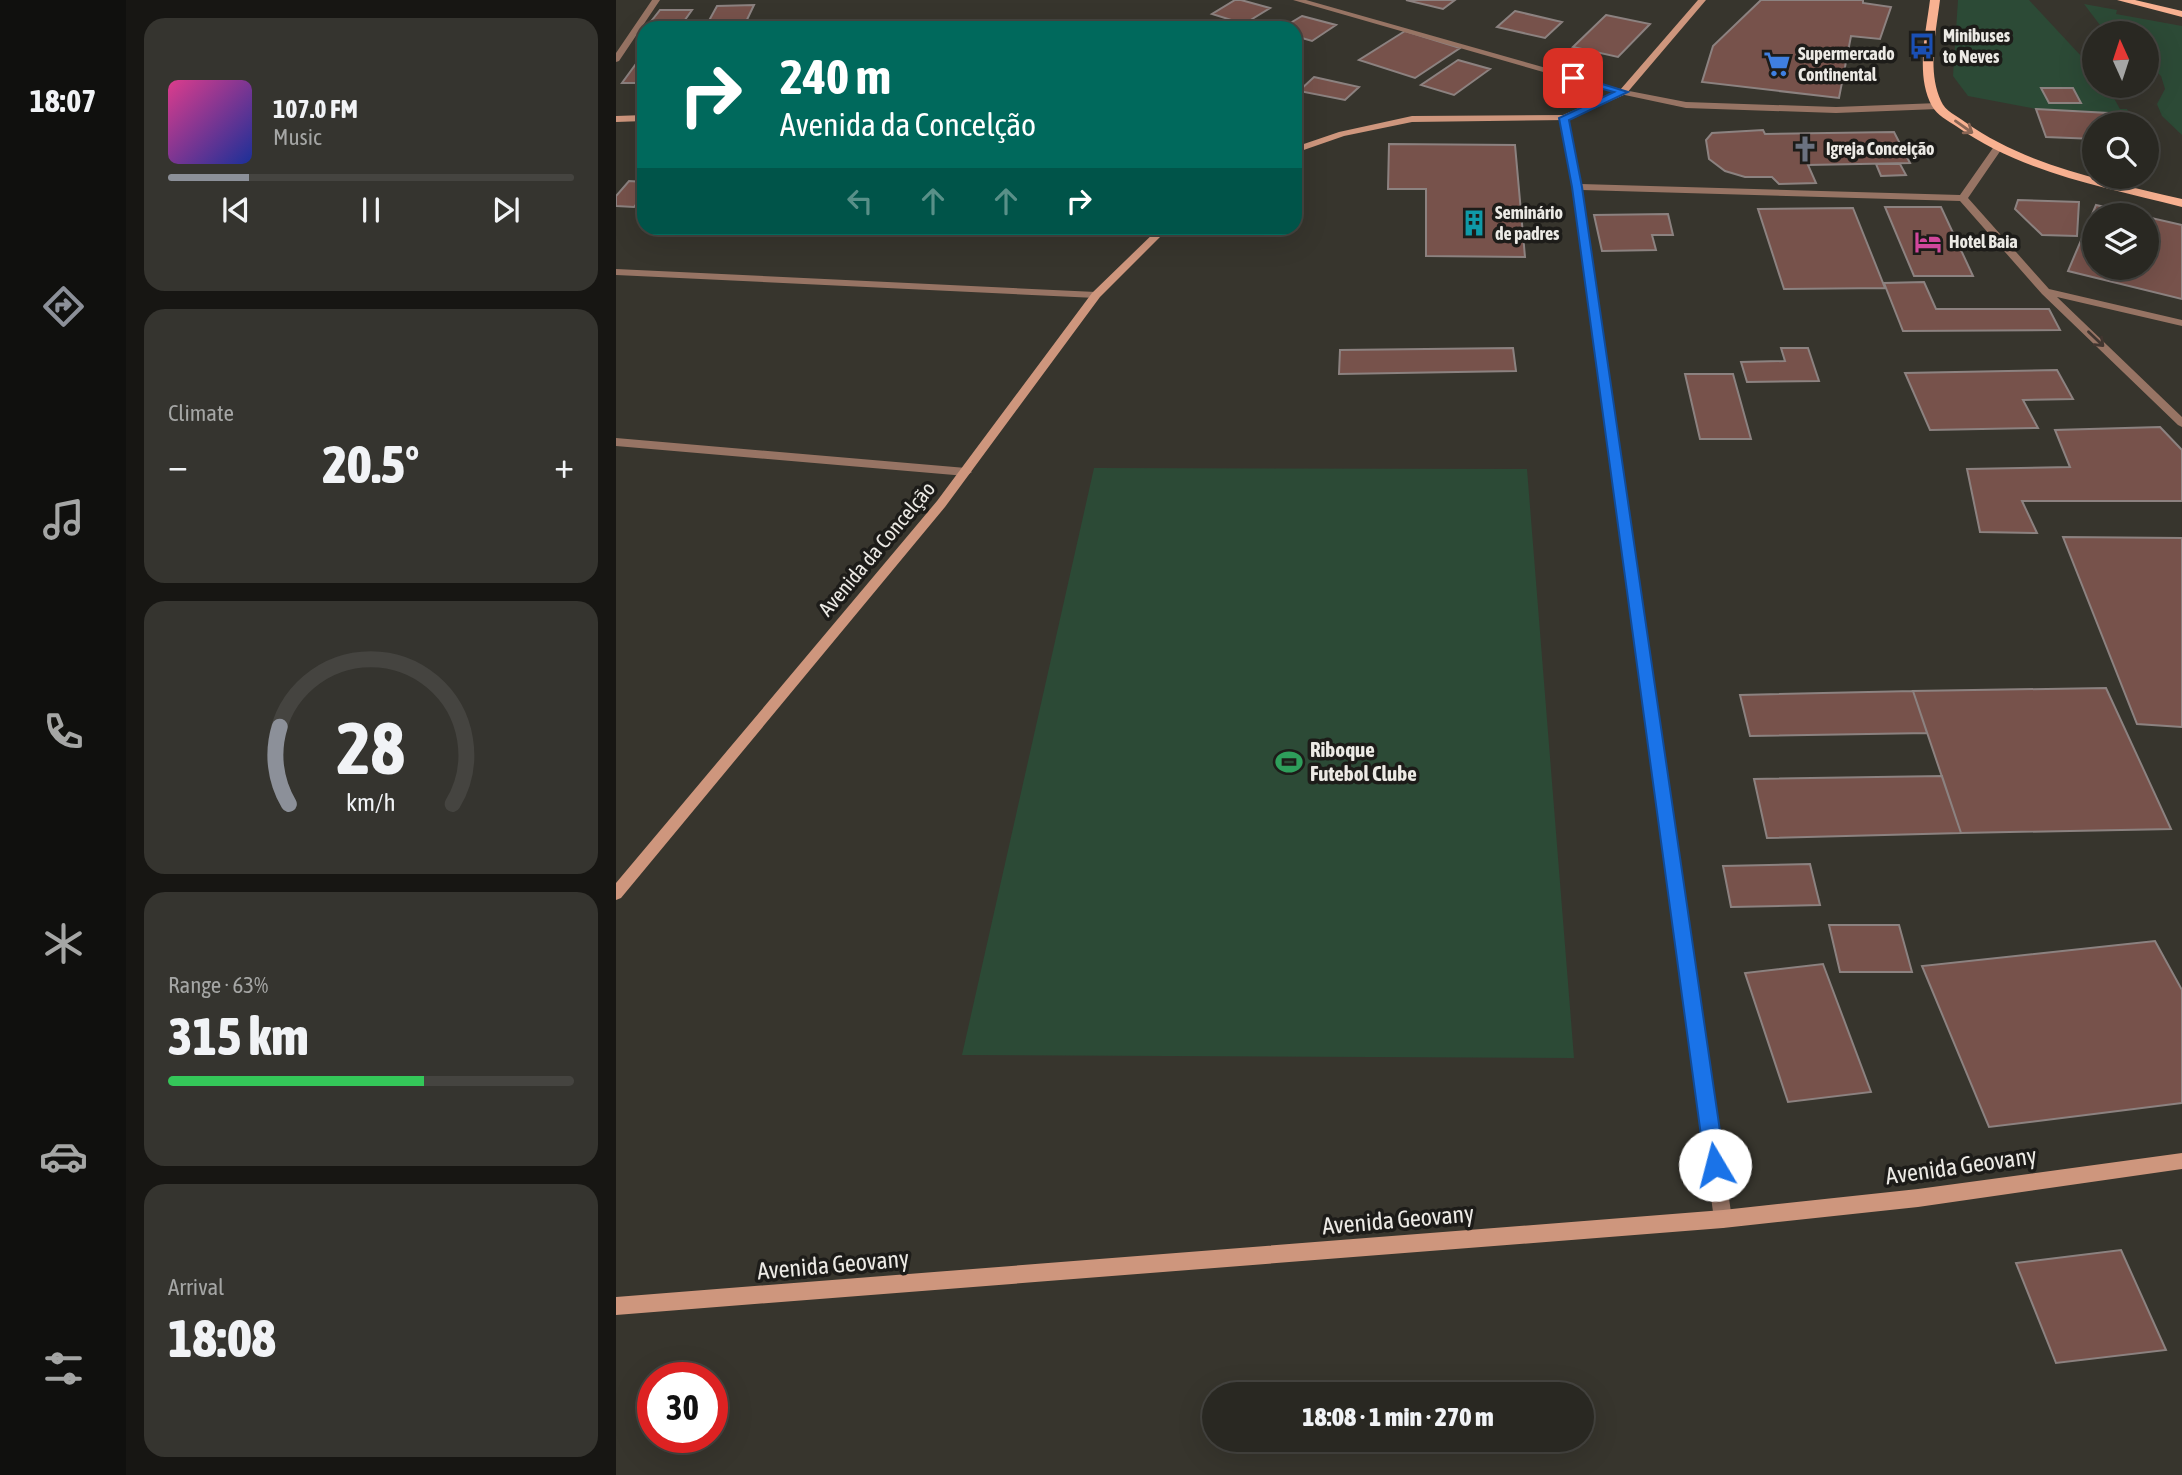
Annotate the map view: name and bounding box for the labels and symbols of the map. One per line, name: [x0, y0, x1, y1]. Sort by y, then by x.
north arrow: [2082, 21, 2160, 98]
place label: Minibuses to Neves: [1942, 25, 2011, 67]
bus stop icon: Minibuses to Neves: [1907, 31, 1937, 61]
place label: Supermercado Continental: [1798, 43, 1895, 85]
pin: [1543, 48, 1603, 108]
supermarket icon: Supermercado Continental: [1762, 49, 1792, 79]
one-way arrow: [1954, 120, 1973, 134]
church icon: Igreja Conceição: [1790, 134, 1820, 164]
place label: Igreja Conceição: [1826, 138, 1935, 159]
place label: Seminário de padres: [1495, 202, 1563, 244]
building icon: Seminário de padres: [1459, 208, 1489, 238]
hotel icon: Hotel Baia: [1913, 227, 1943, 257]
place label: Hotel Baia: [1949, 231, 2018, 252]
one-way arrow: [2087, 331, 2104, 348]
street label: Avenida da Concelção: [813, 476, 939, 620]
place label: Riboque Futebol Clube: [1310, 737, 1417, 785]
sports icon: Riboque Futebol Clube: [1274, 747, 1304, 777]
position arrow: [1678, 1128, 1752, 1202]
street label: Avenida Geovany: [1884, 1142, 2038, 1189]
street label: Avenida Geovany: [1321, 1199, 1475, 1240]
street label: Avenida Geovany: [756, 1244, 910, 1285]
speed limit sign: 30: [637, 1362, 728, 1453]

